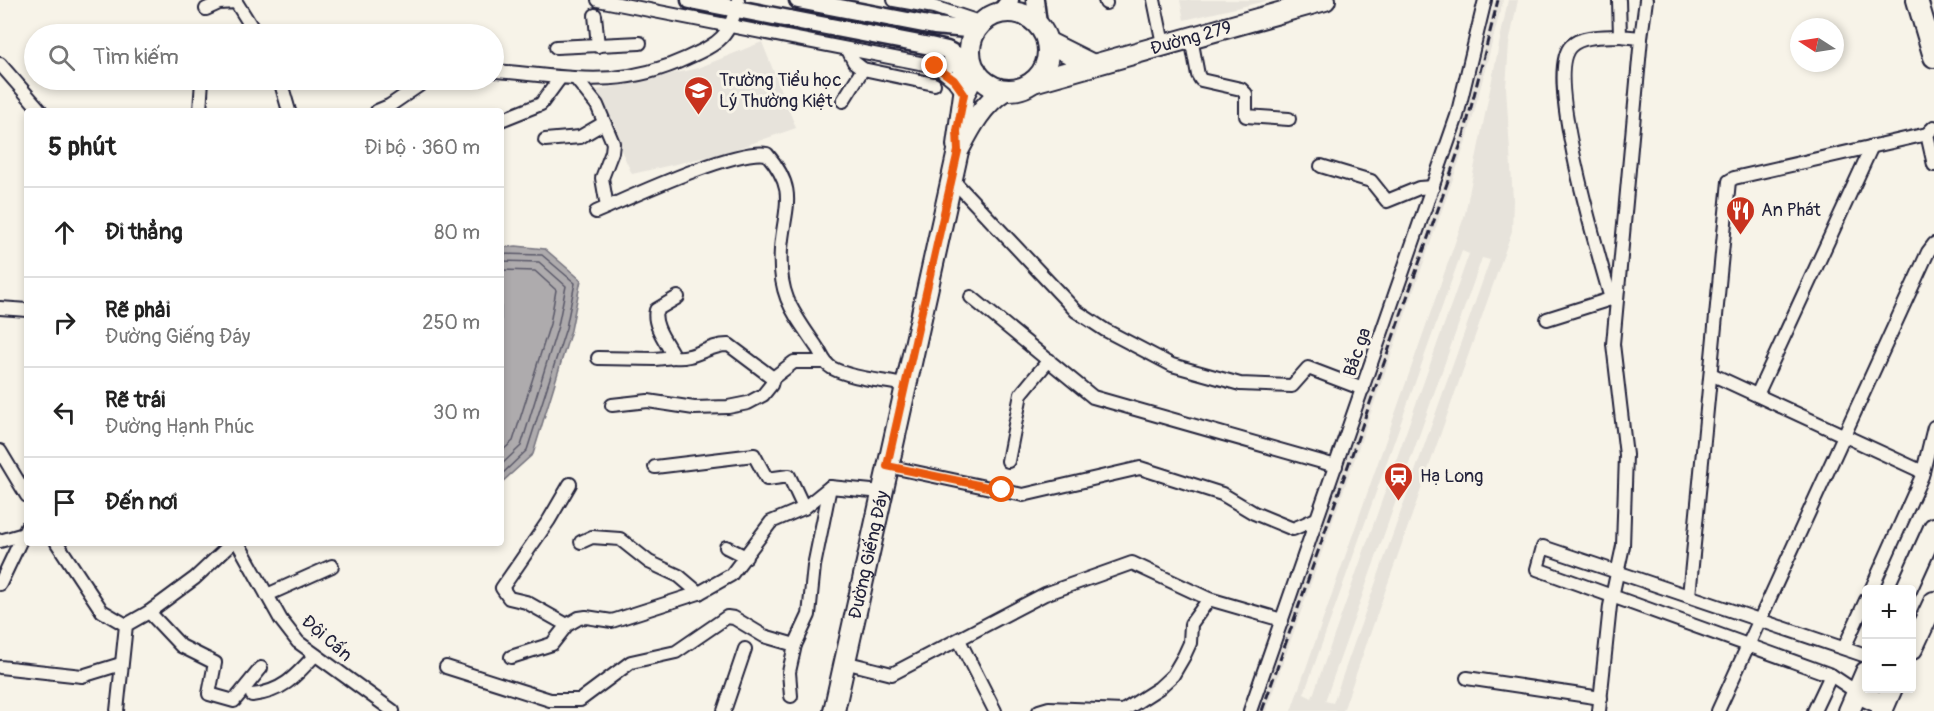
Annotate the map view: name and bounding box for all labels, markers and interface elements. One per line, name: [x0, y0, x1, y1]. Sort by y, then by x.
street label: Đường 279: [1148, 16, 1234, 61]
north arrow: [1790, 18, 1844, 72]
search box: [24, 24, 504, 90]
icon: search: [45, 41, 78, 74]
text: Tìm kiếm: [93, 43, 179, 71]
route end: [921, 52, 947, 78]
place label: Trường Tiểu học Lý Thường Kiệt: [719, 69, 842, 113]
school or university icon: Trường Tiểu học Lý Thường Kiệt: [682, 74, 714, 116]
text: 5 phút: [48, 131, 116, 163]
text: Đi bộ · 360 m: [364, 135, 480, 160]
restaurant icon: An Phát: [1724, 194, 1756, 236]
place label: An Phát: [1761, 199, 1822, 222]
icon: ahead: [48, 216, 81, 249]
text: Đi thẳng: [105, 218, 183, 246]
text: 80 m: [434, 220, 480, 245]
text: Rẽ phải: [105, 296, 170, 324]
icon: right: [48, 306, 81, 339]
text: 250 m: [422, 310, 480, 335]
text: Đường Giếng Đáy: [105, 324, 250, 349]
street label: Bắc ga: [1338, 325, 1376, 380]
text: Rẽ trái: [105, 386, 165, 414]
icon: left: [48, 396, 81, 429]
text: 30 m: [433, 400, 480, 425]
text: Đường Hạnh Phúc: [105, 414, 255, 439]
station icon: Hạ Long: [1383, 460, 1415, 502]
place label: Hạ Long: [1420, 465, 1483, 488]
route start: [988, 476, 1014, 502]
icon: arrive: [48, 486, 81, 519]
text: Đến nơi: [105, 488, 177, 516]
street label: Đường Giếng Đáy: [844, 488, 895, 621]
map controls: [1862, 585, 1916, 693]
button: +: [1862, 585, 1916, 639]
street label: Đội Cấn: [297, 610, 357, 667]
button: −: [1862, 639, 1916, 693]

